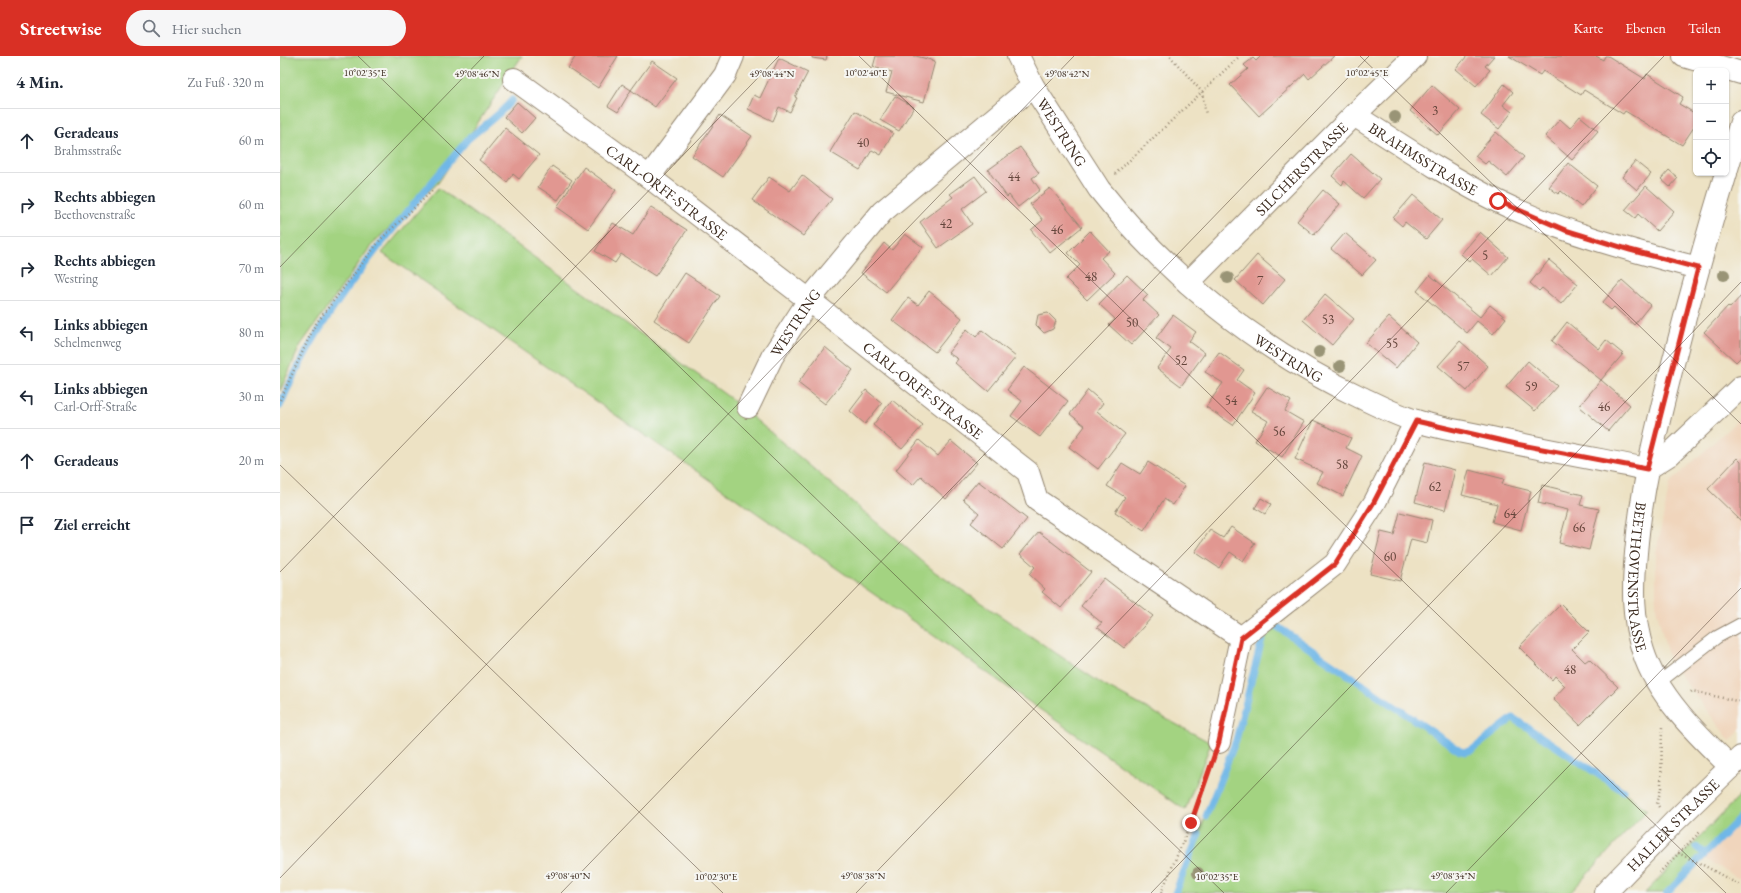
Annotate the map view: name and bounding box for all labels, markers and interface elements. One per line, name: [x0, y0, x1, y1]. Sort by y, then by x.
search box: [126, 10, 406, 46]
text: Streetwise: [20, 16, 102, 41]
icon: search: [140, 17, 162, 39]
text: Hier suchen: [172, 19, 242, 38]
text: Karte: [1574, 19, 1603, 37]
text: Ebenen: [1625, 19, 1666, 37]
text: Teilen: [1688, 19, 1721, 37]
text: 10°02'35"E: [344, 66, 387, 79]
text: 10°02'40"E: [845, 66, 888, 79]
text: 10°02'45"E: [1346, 66, 1389, 79]
text: 49°08'46"N: [455, 67, 500, 80]
text: 49°08'44"N: [750, 67, 795, 80]
text: 49°08'42"N: [1045, 67, 1090, 80]
map controls: [1693, 68, 1729, 176]
button: +: [1693, 68, 1729, 104]
text: 4 Min.: [16, 71, 63, 93]
text: Zu Fuß · 320 m: [187, 74, 264, 91]
street label: WESTRING: [1033, 94, 1091, 170]
house number: 3: [1432, 102, 1438, 119]
button: −: [1693, 104, 1729, 140]
street label: SILCHERSTRASSE: [1251, 117, 1352, 219]
street label: BRAHMSSTRASSE: [1366, 118, 1482, 199]
text: Geradeaus: [54, 123, 118, 142]
icon: ahead: [16, 130, 38, 152]
text: 60 m: [239, 132, 264, 149]
house number: 40: [857, 134, 869, 151]
street label: CARL-ORFF-STRASSE: [603, 140, 732, 244]
button: locate: [1693, 140, 1729, 176]
text: Brahmsstraße: [54, 142, 122, 159]
house number: 44: [1008, 168, 1021, 185]
text: Rechts abbiegen: [54, 187, 156, 206]
route start: [1489, 192, 1507, 210]
icon: right: [16, 194, 38, 216]
text: 60 m: [239, 196, 264, 213]
text: Beethovenstraße: [54, 206, 135, 223]
house number: 42: [940, 215, 953, 232]
house number: 46: [1051, 221, 1063, 238]
house number: 5: [1482, 247, 1488, 264]
text: Rechts abbiegen: [54, 251, 156, 270]
icon: right: [16, 258, 38, 280]
text: 70 m: [239, 260, 264, 277]
house number: 48: [1085, 268, 1097, 285]
text: Westring: [54, 270, 98, 287]
house number: 7: [1257, 272, 1264, 289]
street label: WESTRING: [765, 284, 824, 360]
house number: 53: [1322, 311, 1334, 328]
house number: 50: [1126, 314, 1138, 331]
text: Links abbiegen: [54, 315, 148, 334]
icon: left: [16, 322, 38, 344]
text: 80 m: [239, 324, 264, 341]
street label: WESTRING: [1250, 329, 1327, 386]
text: Schelmenweg: [54, 334, 121, 351]
house number: 55: [1386, 335, 1398, 352]
street label: CARL-ORFF-STRASSE: [859, 337, 988, 443]
house number: 52: [1175, 352, 1188, 369]
house number: 57: [1457, 358, 1470, 375]
house number: 59: [1525, 378, 1538, 395]
text: Links abbiegen: [54, 379, 148, 398]
icon: left: [16, 386, 38, 408]
text: 30 m: [239, 388, 264, 405]
house number: 54: [1225, 392, 1238, 409]
text: Carl-Orff-Straße: [54, 398, 137, 415]
house number: 46: [1598, 398, 1610, 415]
house number: 56: [1273, 423, 1285, 440]
icon: ahead: [16, 450, 38, 472]
text: Geradeaus: [54, 451, 118, 470]
text: 20 m: [239, 452, 264, 469]
house number: 58: [1336, 456, 1348, 473]
house number: 62: [1429, 478, 1442, 495]
street label: BEETHOVENSTRASSE: [1624, 501, 1652, 654]
house number: 64: [1504, 505, 1517, 522]
icon: arrive: [16, 514, 38, 536]
text: Ziel erreicht: [54, 515, 130, 534]
house number: 66: [1573, 519, 1585, 536]
house number: 60: [1384, 548, 1396, 565]
house number: 48: [1564, 661, 1576, 678]
street label: HALLER STRASSE: [1622, 774, 1723, 875]
route end: [1182, 814, 1200, 832]
text: 49°08'40"N: [546, 869, 591, 882]
text: 49°08'38"N: [841, 869, 886, 882]
text: 49°08'34"N: [1431, 869, 1476, 882]
text: 10°02'30"E: [695, 870, 738, 883]
text: 10°02'35"E: [1196, 870, 1239, 883]

